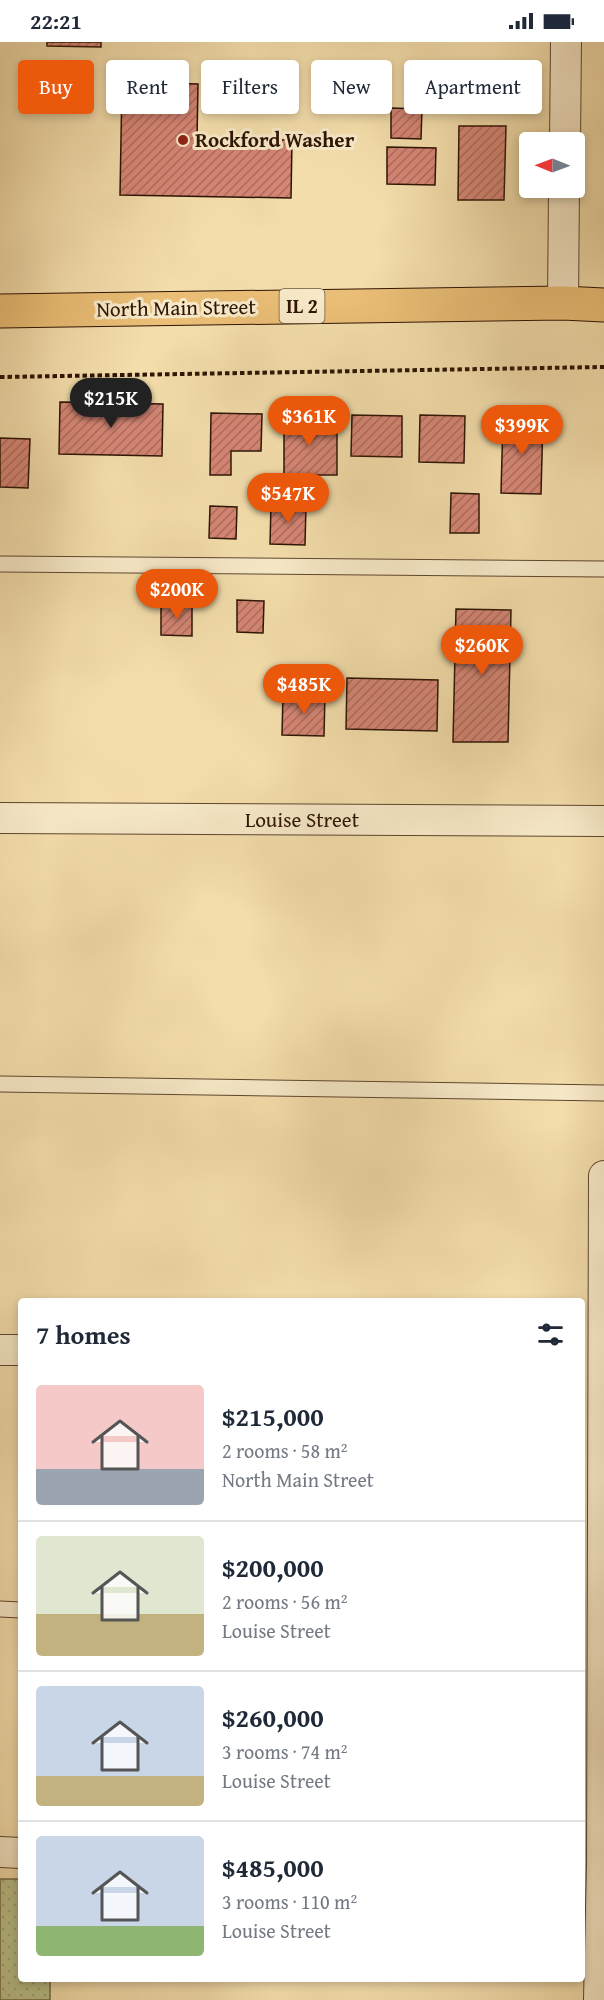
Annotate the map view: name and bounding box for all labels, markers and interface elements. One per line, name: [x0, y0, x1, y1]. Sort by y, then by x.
text: 22:21: [30, 5, 82, 37]
chip: Buy: [18, 60, 94, 114]
chip: Rent: [106, 60, 189, 114]
chip: Filters: [201, 60, 299, 114]
chip: New: [311, 60, 392, 114]
chip: Apartment: [404, 60, 542, 114]
place label: Rockford Washer: [195, 124, 355, 155]
north arrow: [519, 132, 585, 198]
map controls: [519, 132, 585, 198]
marker: Rockford Washer: [176, 133, 190, 147]
road number: IL 2: [280, 289, 324, 323]
street label: North Main Street: [96, 291, 257, 324]
pin: $215K: [69, 378, 153, 429]
text: $215K: [84, 383, 138, 412]
pin: $361K: [267, 396, 351, 447]
text: $361K: [282, 401, 336, 430]
pin: $399K: [480, 405, 564, 456]
text: $399K: [495, 410, 549, 439]
pin: $547K: [246, 473, 330, 524]
text: $547K: [261, 478, 315, 507]
pin: $200K: [135, 569, 219, 620]
text: $200K: [150, 574, 204, 603]
pin: $260K: [440, 625, 524, 676]
text: $260K: [455, 630, 509, 659]
pin: $485K: [262, 664, 346, 715]
text: $485K: [277, 669, 331, 698]
street label: Louise Street: [245, 804, 360, 835]
text: 7 homes: [36, 1315, 131, 1354]
icon: filters: [534, 1318, 567, 1351]
text: $215,000: [222, 1397, 324, 1436]
icon: home: [84, 1409, 156, 1481]
text: 2 rooms · 58 m²: [222, 1436, 348, 1465]
text: North Main Street: [222, 1465, 374, 1494]
text: $200,000: [222, 1548, 324, 1587]
icon: home: [84, 1560, 156, 1632]
text: 2 rooms · 56 m²: [222, 1587, 348, 1616]
text: Louise Street: [222, 1616, 331, 1645]
text: $260,000: [222, 1698, 324, 1737]
icon: home: [84, 1710, 156, 1782]
text: 3 rooms · 74 m²: [222, 1737, 348, 1766]
text: Louise Street: [222, 1766, 331, 1795]
text: $485,000: [222, 1848, 324, 1887]
icon: home: [84, 1860, 156, 1932]
text: 3 rooms · 110 m²: [222, 1887, 357, 1916]
text: Louise Street: [222, 1916, 331, 1945]

